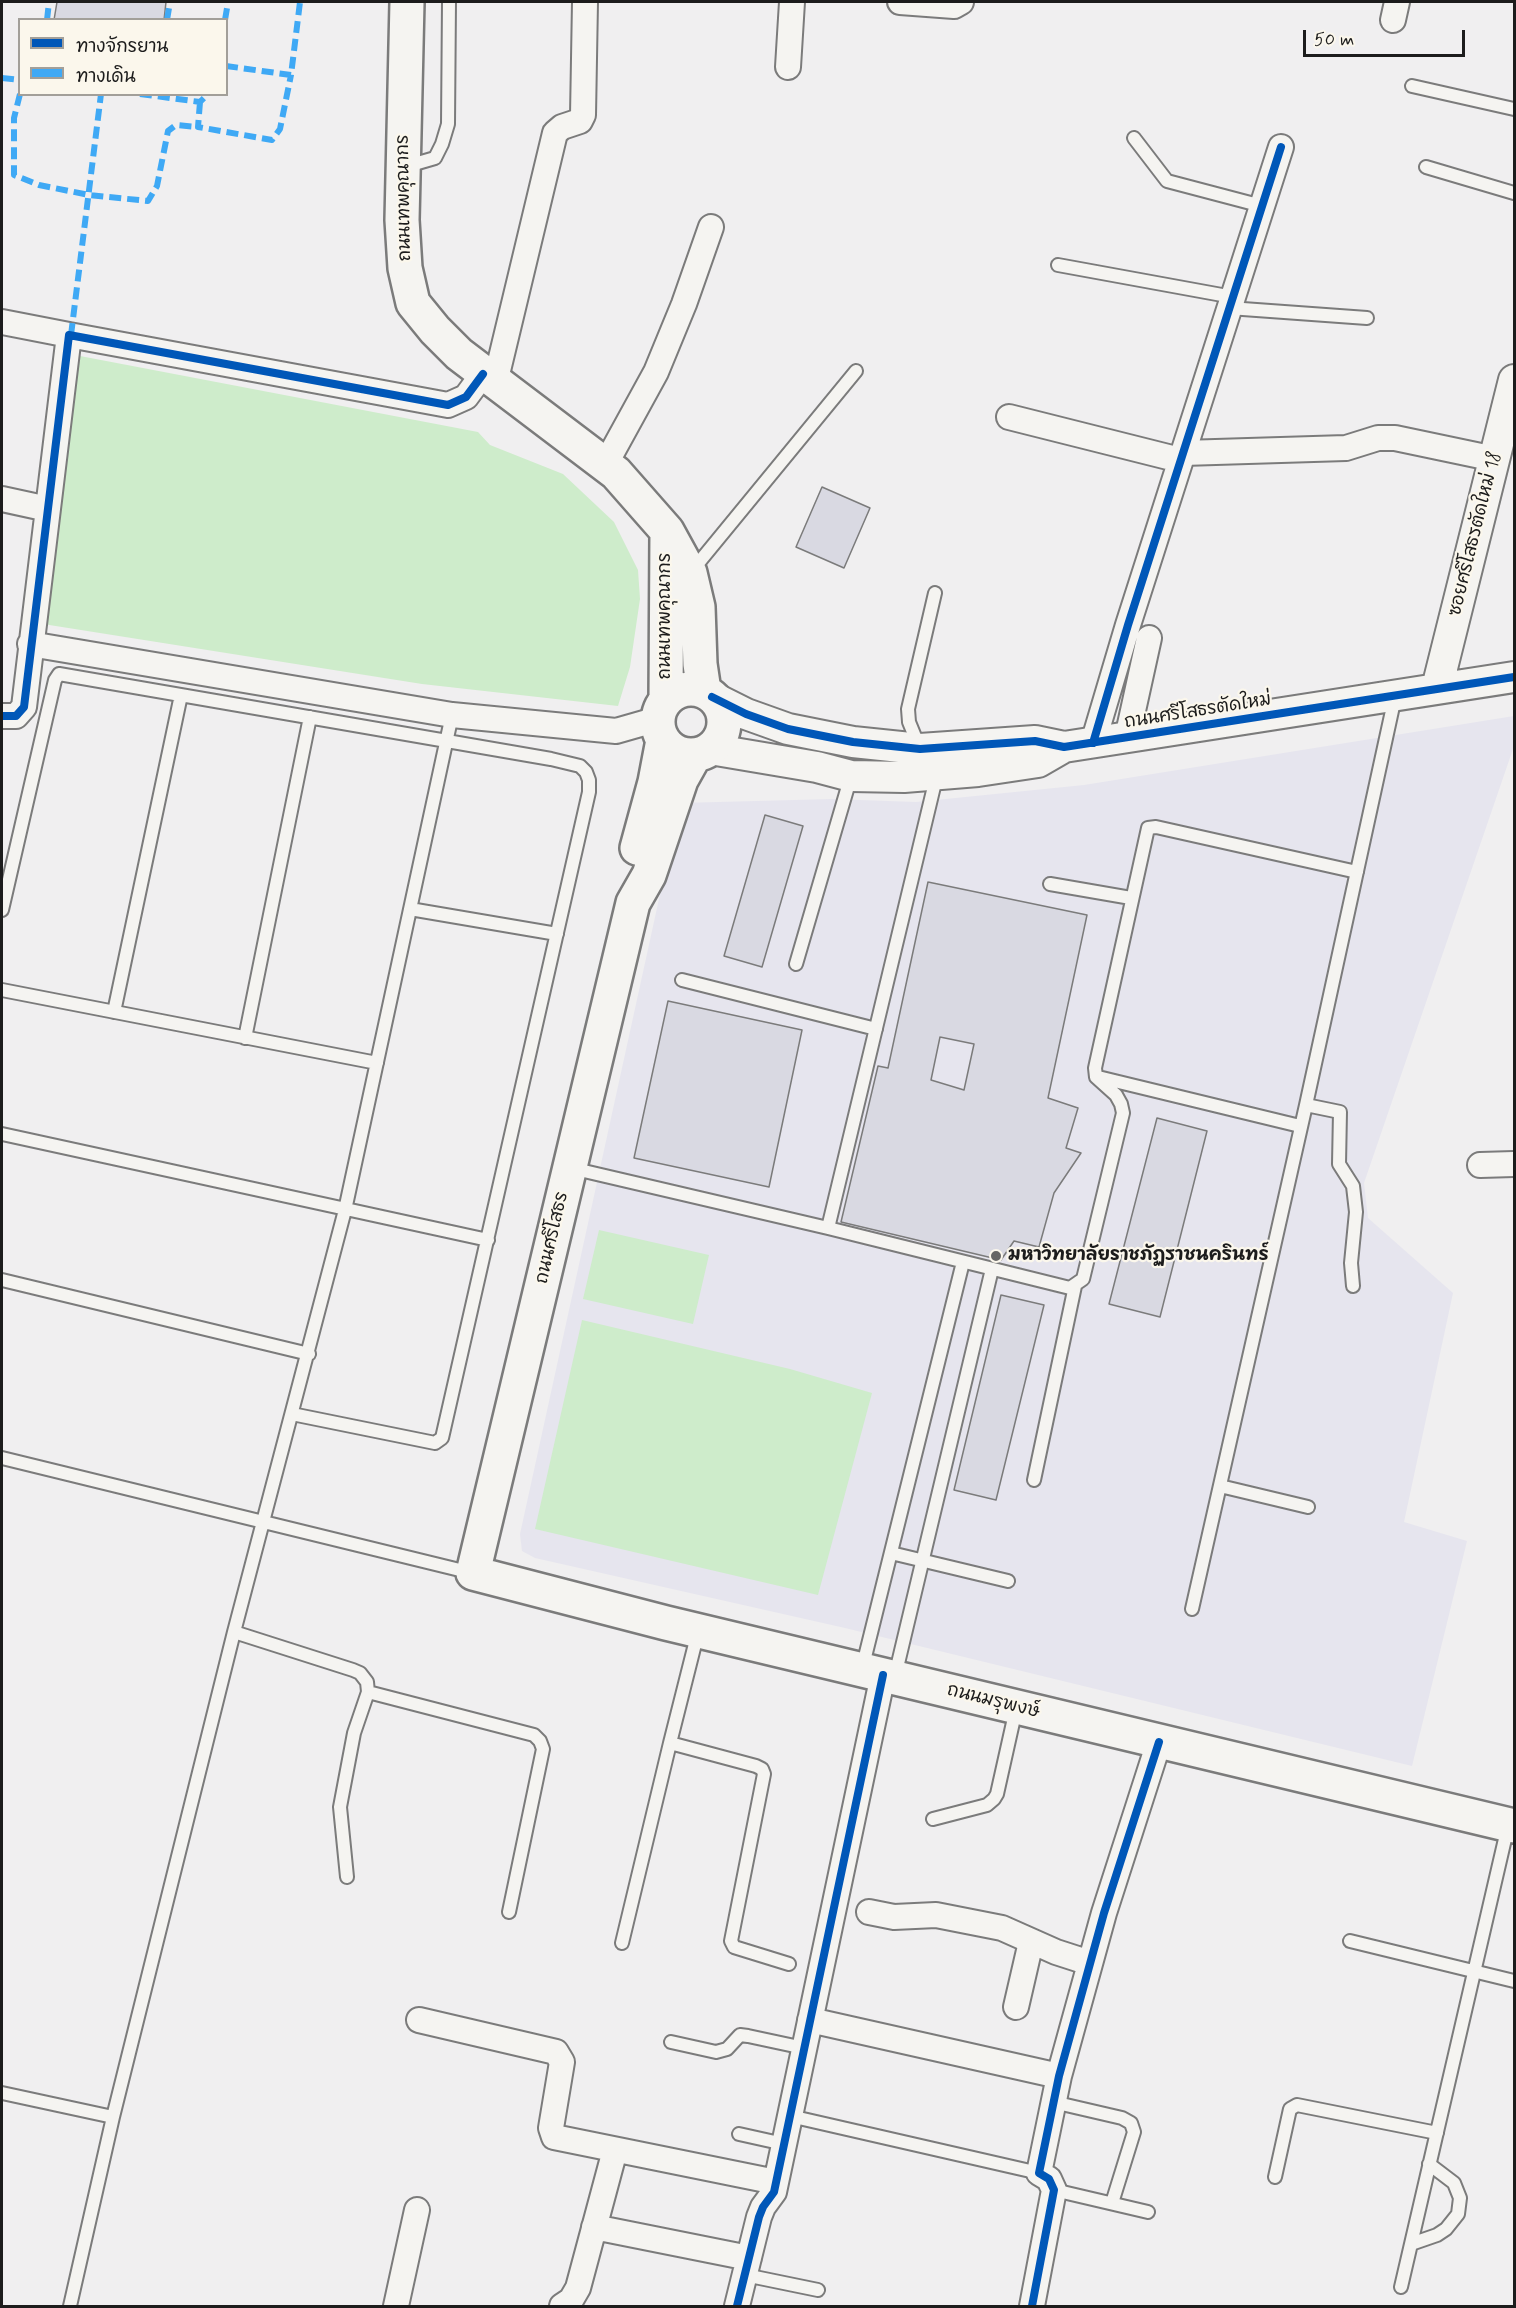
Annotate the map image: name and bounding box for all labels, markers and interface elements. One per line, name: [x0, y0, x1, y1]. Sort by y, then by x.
legend: [18, 18, 228, 96]
scale bar: [1306, 18, 1468, 56]
text: 50 m: [1314, 28, 1354, 52]
text: ทางจักรยาน: [76, 35, 168, 59]
text: ทางเดิน: [76, 65, 136, 89]
street label: ถนนเทพคุณากร: [393, 134, 417, 262]
street label: ซอยศรีโสธรตัดใหม่ 18: [1445, 449, 1507, 619]
street label: ถนนเทพคุณากร: [655, 553, 677, 679]
street label: ถนนศรีโสธรตัดใหม่: [1123, 690, 1273, 734]
street label: ถนนศรีโสธร: [532, 1190, 574, 1286]
place label: มหาวิทยาลัยราชภัฏราชนครินทร์: [1008, 1245, 1269, 1267]
marker: มหาวิทยาลัยราชภัฏราชนครินทร์: [989, 1249, 1003, 1263]
street label: ถนนมรุพงษ์: [945, 1680, 1041, 1724]

